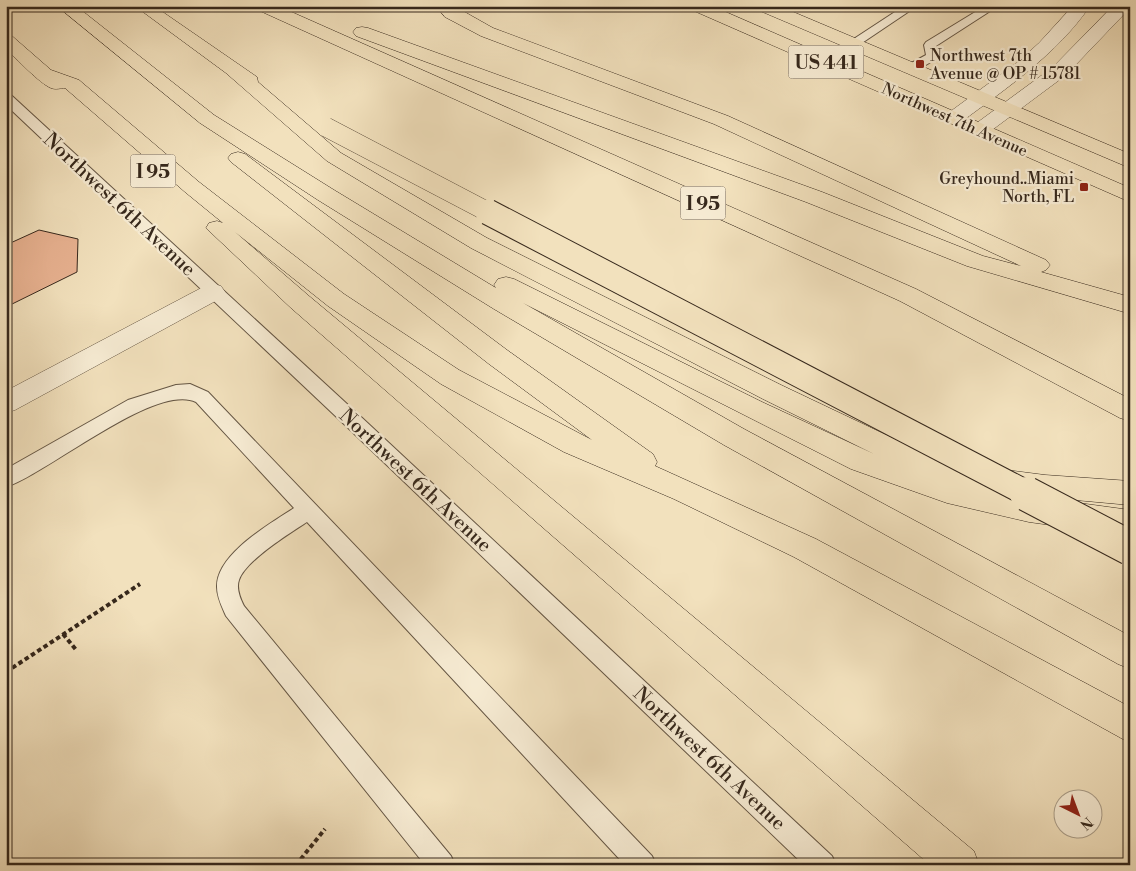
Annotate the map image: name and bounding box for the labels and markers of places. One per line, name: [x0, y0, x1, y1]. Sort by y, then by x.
place label: Northwest 7th Avenue @ OP # 15781: [929, 46, 1081, 84]
marker: Northwest 7th Avenue @ OP # 15781: [914, 58, 926, 70]
place label: Greyhound..Miami North, FL: [939, 169, 1074, 207]
marker: Greyhound..Miami North, FL: [1078, 181, 1090, 193]

